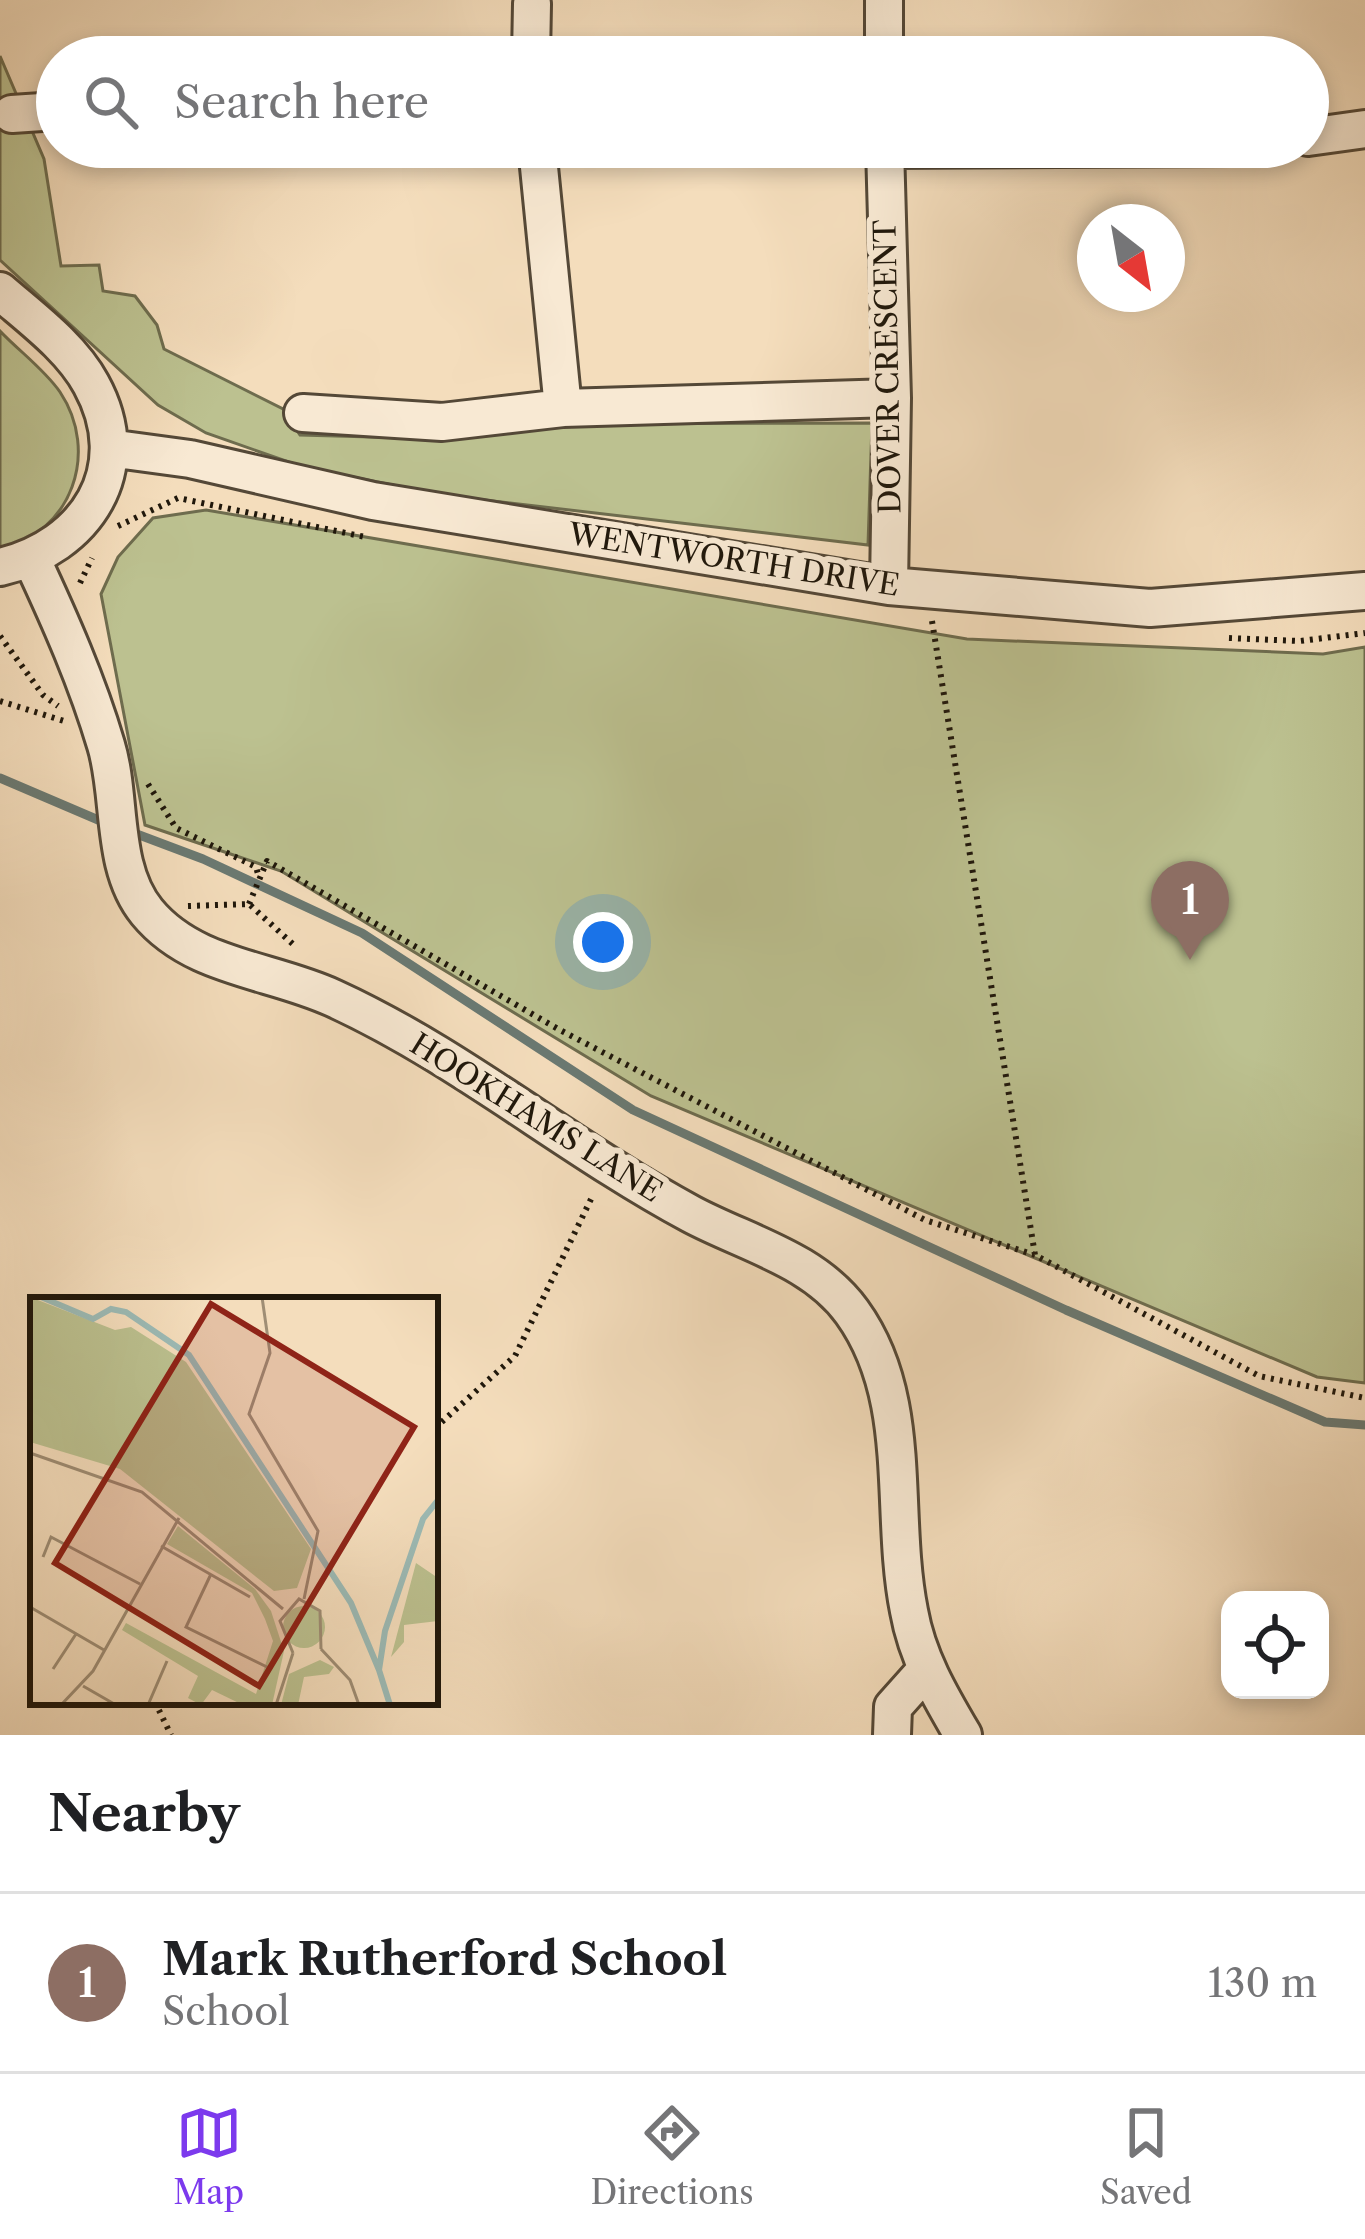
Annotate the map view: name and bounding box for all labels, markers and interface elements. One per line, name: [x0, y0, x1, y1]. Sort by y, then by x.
search box: [36, 36, 1329, 168]
icon: search: [78, 69, 144, 135]
text: Search here: [174, 74, 429, 130]
north arrow: [1077, 204, 1185, 312]
street label: DOVER CRESCENT: [866, 219, 909, 514]
street label: WENTWORTH DRIVE: [565, 515, 902, 604]
pin: 1: [1151, 861, 1229, 960]
your location: [573, 912, 633, 972]
street label: HOOKHAMS LANE: [404, 1025, 669, 1210]
inset map: [30, 1297, 438, 1705]
map controls: [1221, 1591, 1329, 1699]
button: locate: [1221, 1591, 1329, 1699]
text: Nearby: [48, 1782, 240, 1844]
text: Mark Rutherford School: [162, 1931, 727, 1987]
text: 1: [78, 1959, 96, 2007]
text: 130 m: [1208, 1959, 1317, 2007]
text: School: [162, 1987, 290, 2035]
tab: Map: [173, 2100, 244, 2213]
tab: Directions: [591, 2100, 754, 2213]
tab: Saved: [1100, 2100, 1192, 2213]

